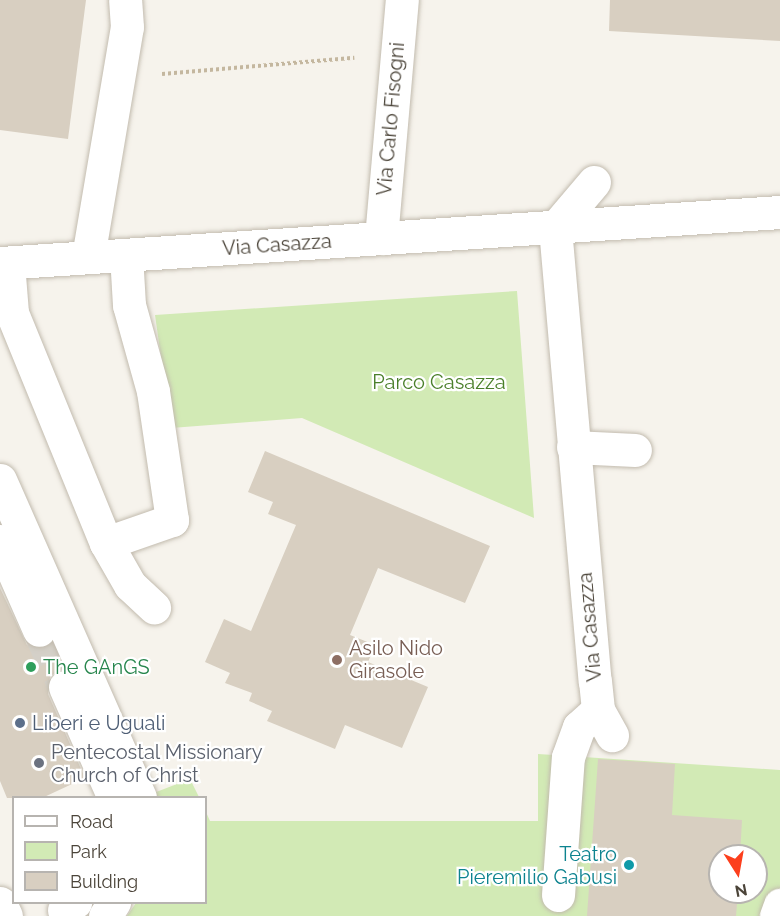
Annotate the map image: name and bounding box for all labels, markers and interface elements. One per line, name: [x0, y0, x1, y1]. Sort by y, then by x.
street label: Via Carlo Fisogni: [372, 41, 410, 197]
street label: Via Casazza: [221, 229, 333, 261]
park label: Parco Casazza: [372, 370, 506, 394]
street label: Via Casazza: [573, 571, 607, 683]
place label: Asilo Nido Girasole: [349, 636, 443, 683]
marker: Asilo Nido Girasole: [330, 653, 344, 667]
place label: The GAnGS: [43, 655, 150, 679]
marker: The GAnGS: [24, 660, 38, 674]
place label: Liberi e Uguali: [32, 711, 165, 735]
marker: Liberi e Uguali: [13, 716, 27, 730]
place label: Pentecostal Missionary Church of Christ: [51, 740, 263, 787]
marker: Pentecostal Missionary Church of Christ: [32, 756, 46, 770]
legend: [12, 796, 207, 904]
text: Road: [70, 811, 113, 832]
text: Park: [70, 841, 107, 862]
place label: Teatro Pieremilio Gabusi: [457, 842, 617, 889]
north arrow: [708, 844, 768, 904]
marker: Teatro Pieremilio Gabusi: [622, 858, 636, 872]
text: Building: [70, 871, 138, 892]
text: N: [733, 880, 749, 901]

